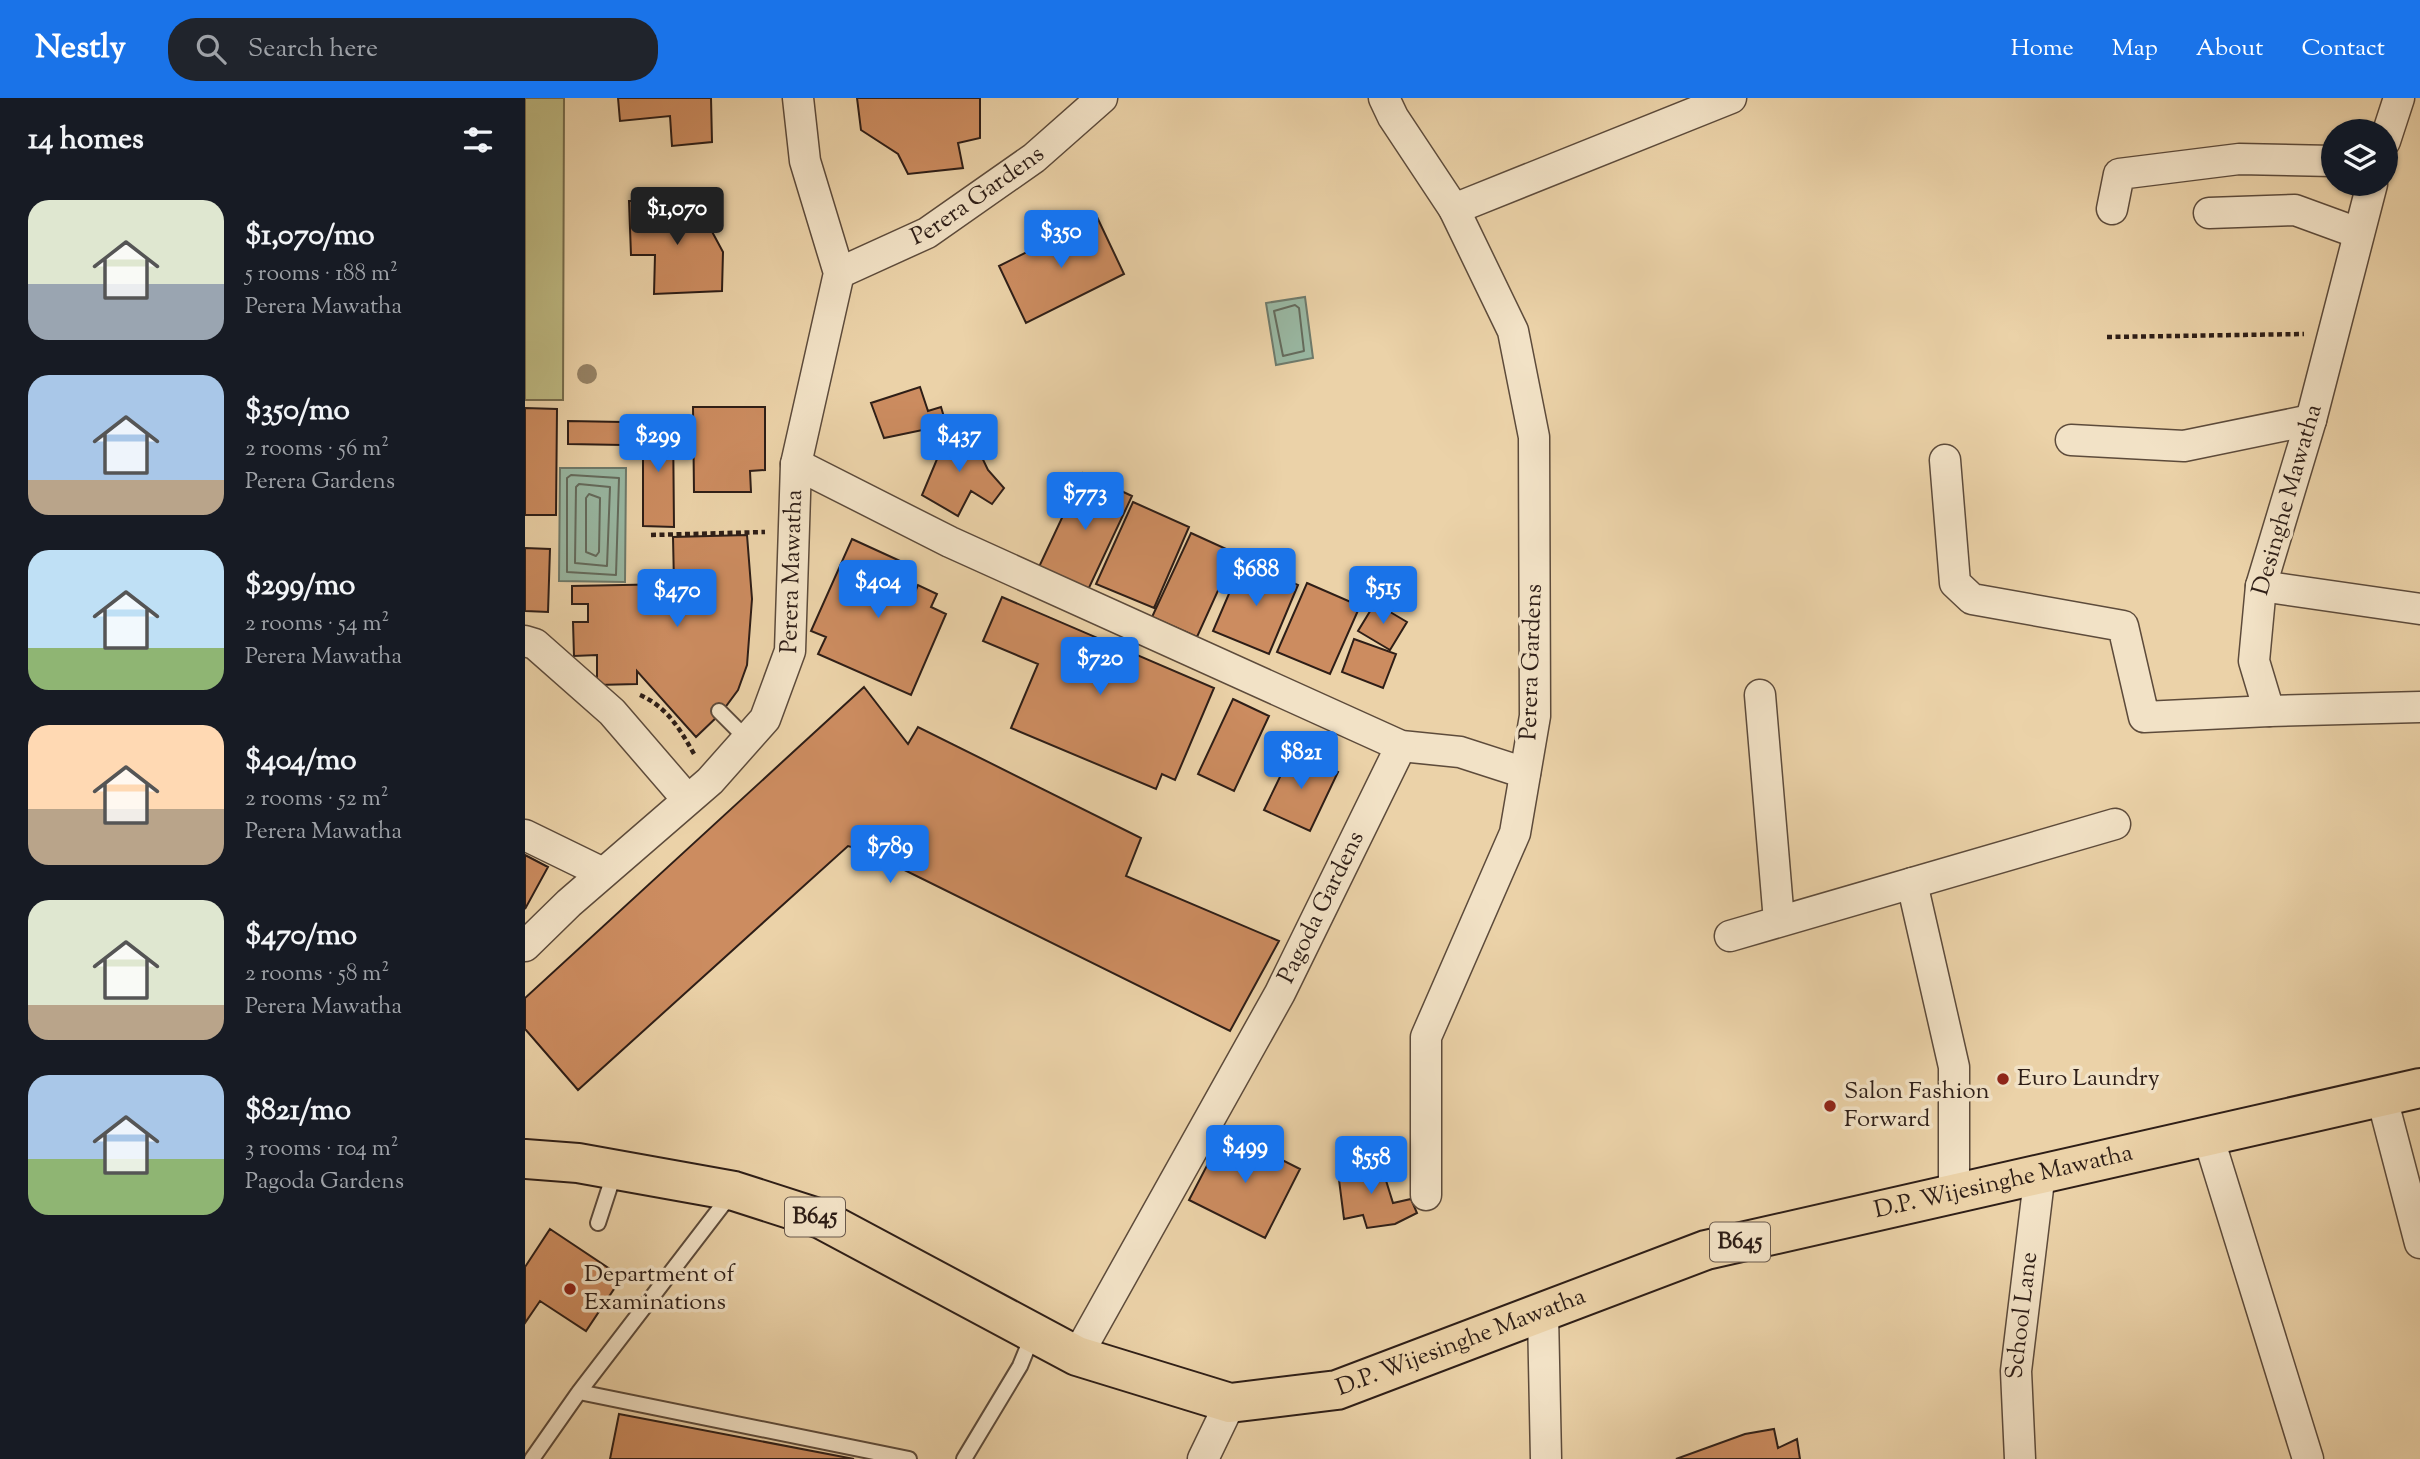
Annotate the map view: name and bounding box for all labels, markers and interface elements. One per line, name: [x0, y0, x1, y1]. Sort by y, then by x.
search box: [168, 18, 658, 81]
text: Nestly: [35, 25, 126, 73]
icon: search: [192, 30, 230, 68]
text: Search here: [248, 31, 378, 68]
text: Home: [2011, 32, 2074, 66]
text: Map: [2112, 32, 2158, 66]
text: About: [2196, 32, 2263, 66]
text: Contact: [2301, 32, 2385, 66]
text: 14 homes: [28, 119, 144, 162]
map controls: [2321, 119, 2398, 196]
button: layers: [2321, 119, 2398, 196]
icon: filters: [459, 121, 497, 159]
street label: Perera Gardens: [905, 139, 1053, 255]
pin: $1,070: [620, 188, 734, 247]
text: $1,070: [647, 193, 707, 226]
pin: $350: [1020, 211, 1102, 270]
text: $1,070/mo: [245, 215, 375, 258]
text: $350: [1040, 216, 1082, 249]
icon: home: [84, 228, 168, 312]
text: 5 rooms · 188 m²: [245, 258, 398, 291]
text: Perera Mawatha: [245, 291, 402, 324]
text: $350/mo: [245, 390, 350, 433]
street label: Desinghe Mawatha: [2244, 401, 2332, 599]
icon: home: [84, 403, 168, 487]
pin: $299: [617, 414, 699, 474]
pin: $437: [918, 414, 1000, 474]
text: $299: [635, 420, 681, 453]
text: $437: [937, 420, 981, 453]
text: 2 rooms · 56 m²: [245, 433, 389, 466]
text: Perera Gardens: [245, 466, 395, 499]
pin: $773: [1044, 472, 1126, 532]
text: $773: [1063, 478, 1107, 511]
street label: Perera Mawatha: [773, 489, 812, 654]
pin: $688: [1215, 548, 1297, 608]
text: $688: [1233, 554, 1279, 587]
pin: $404: [837, 560, 919, 620]
text: $299/mo: [245, 565, 356, 608]
text: $404: [855, 566, 901, 599]
pin: $515: [1342, 566, 1424, 626]
pin: $470: [636, 570, 718, 629]
text: $515: [1365, 572, 1401, 605]
text: $470: [653, 575, 701, 608]
icon: home: [84, 578, 168, 662]
street label: Perera Gardens: [1512, 583, 1552, 741]
text: 2 rooms · 54 m²: [245, 608, 389, 641]
pin: $720: [1059, 638, 1141, 697]
text: Perera Mawatha: [245, 641, 402, 674]
text: $720: [1077, 643, 1123, 676]
pin: $821: [1260, 732, 1342, 791]
text: $821: [1280, 737, 1322, 770]
text: $404/mo: [245, 740, 357, 783]
icon: home: [84, 753, 168, 837]
text: 2 rooms · 52 m²: [245, 783, 388, 816]
text: Perera Mawatha: [245, 816, 402, 849]
pin: $789: [849, 826, 931, 885]
street label: Pagoda Gardens: [1270, 826, 1374, 990]
text: $789: [867, 831, 913, 864]
text: $470/mo: [245, 915, 357, 958]
icon: home: [84, 928, 168, 1012]
text: 2 rooms · 58 m²: [245, 958, 389, 991]
text: Perera Mawatha: [245, 991, 402, 1024]
place label: Euro Laundry: [2017, 1062, 2160, 1096]
marker: Euro Laundry: [1995, 1071, 2011, 1087]
place label: Salon Fashion Forward: [1844, 1075, 1990, 1137]
text: $821/mo: [245, 1090, 351, 1133]
marker: Salon Fashion Forward: [1822, 1098, 1838, 1114]
icon: home: [84, 1103, 168, 1187]
pin: $499: [1204, 1126, 1286, 1185]
text: $499: [1222, 1131, 1268, 1164]
text: 3 rooms · 104 m²: [245, 1133, 399, 1166]
pin: $558: [1330, 1136, 1412, 1196]
street label: D.P. Wijesinghe Mawatha: [1871, 1137, 2136, 1228]
text: $558: [1351, 1142, 1391, 1175]
text: Pagoda Gardens: [245, 1166, 404, 1199]
road number: B645: [785, 1198, 845, 1236]
road number: B645: [1710, 1222, 1770, 1261]
street label: School Lane: [1999, 1250, 2047, 1380]
place label: Department of Examinations: [584, 1258, 736, 1320]
street label: D.P. Wijesinghe Mawatha: [1331, 1280, 1591, 1406]
marker: Department of Examinations: [562, 1281, 578, 1297]

